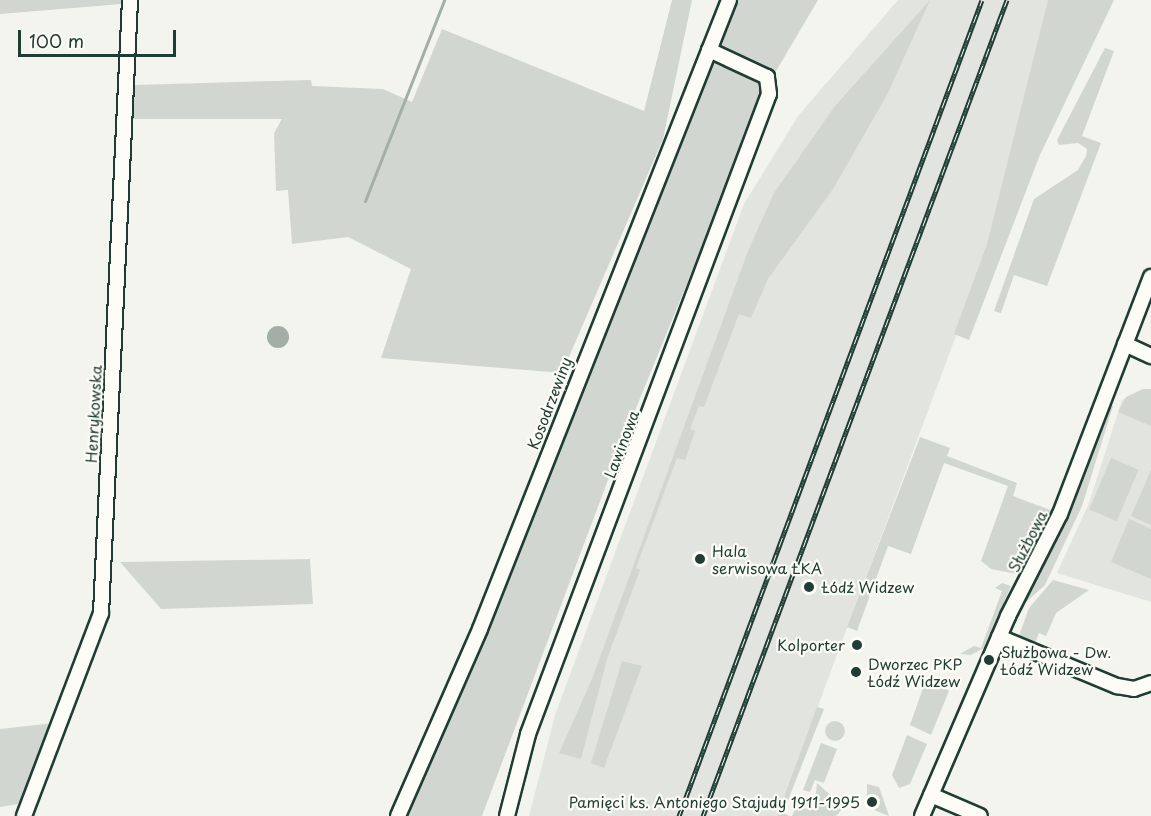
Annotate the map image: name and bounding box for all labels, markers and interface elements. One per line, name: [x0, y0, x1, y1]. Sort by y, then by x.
scale bar: [21, 18, 178, 56]
text: 100 m: [29, 27, 84, 54]
street label: Kosodrzewiny: [523, 354, 575, 452]
street label: Henrykowska: [81, 365, 105, 463]
street label: Lawinowa: [600, 408, 642, 480]
street label: Służbowa: [1004, 507, 1050, 575]
place label: Hala serwisowa ŁKA: [712, 541, 821, 576]
marker: Hala serwisowa ŁKA: [693, 552, 707, 566]
marker: Łódź Widzew: [800, 578, 818, 596]
place label: Łódź Widzew: [822, 578, 915, 596]
place label: Kolporter: [777, 636, 845, 654]
marker: Kolporter: [850, 638, 864, 652]
place label: Służbowa - Dw. Łódź Widzew: [1001, 642, 1112, 677]
marker: Służbowa - Dw. Łódź Widzew: [982, 653, 996, 667]
place label: Dworzec PKP Łódź Widzew: [868, 654, 963, 689]
marker: Dworzec PKP Łódź Widzew: [849, 665, 863, 679]
place label: Pamięci ks. Antoniego Stajudy 1911-1995: [567, 793, 860, 811]
marker: Pamięci ks. Antoniego Stajudy 1911-1995: [865, 795, 879, 809]

